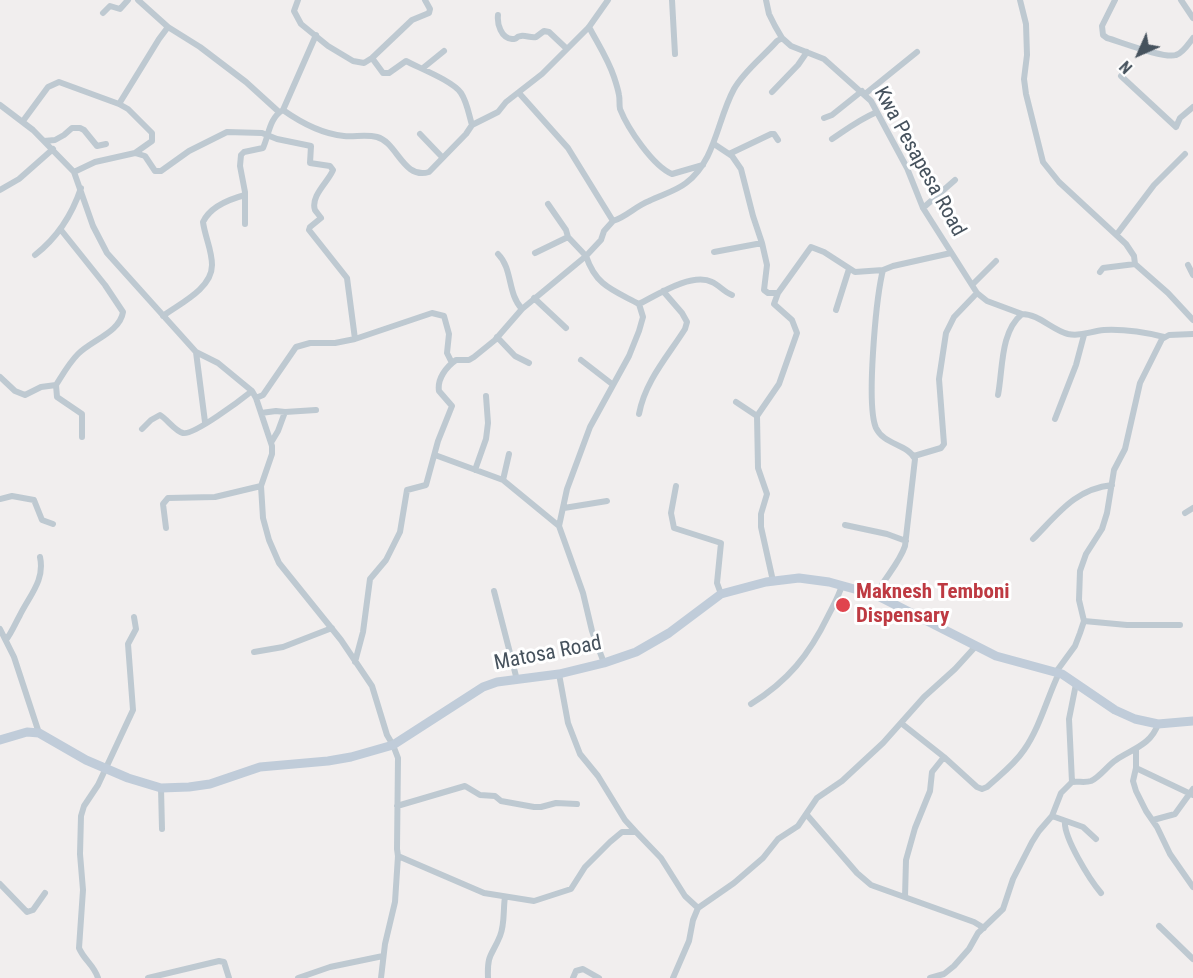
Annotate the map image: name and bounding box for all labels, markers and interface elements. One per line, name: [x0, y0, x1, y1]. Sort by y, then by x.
north arrow: [1109, 24, 1169, 84]
text: N: [1116, 57, 1136, 77]
street label: Kwa Pesapesa Road: [867, 83, 971, 241]
place label: Maknesh Temboni Dispensary: [856, 580, 1010, 630]
marker: Maknesh Temboni Dispensary: [834, 596, 852, 614]
street label: Matosa Road: [492, 631, 604, 677]

